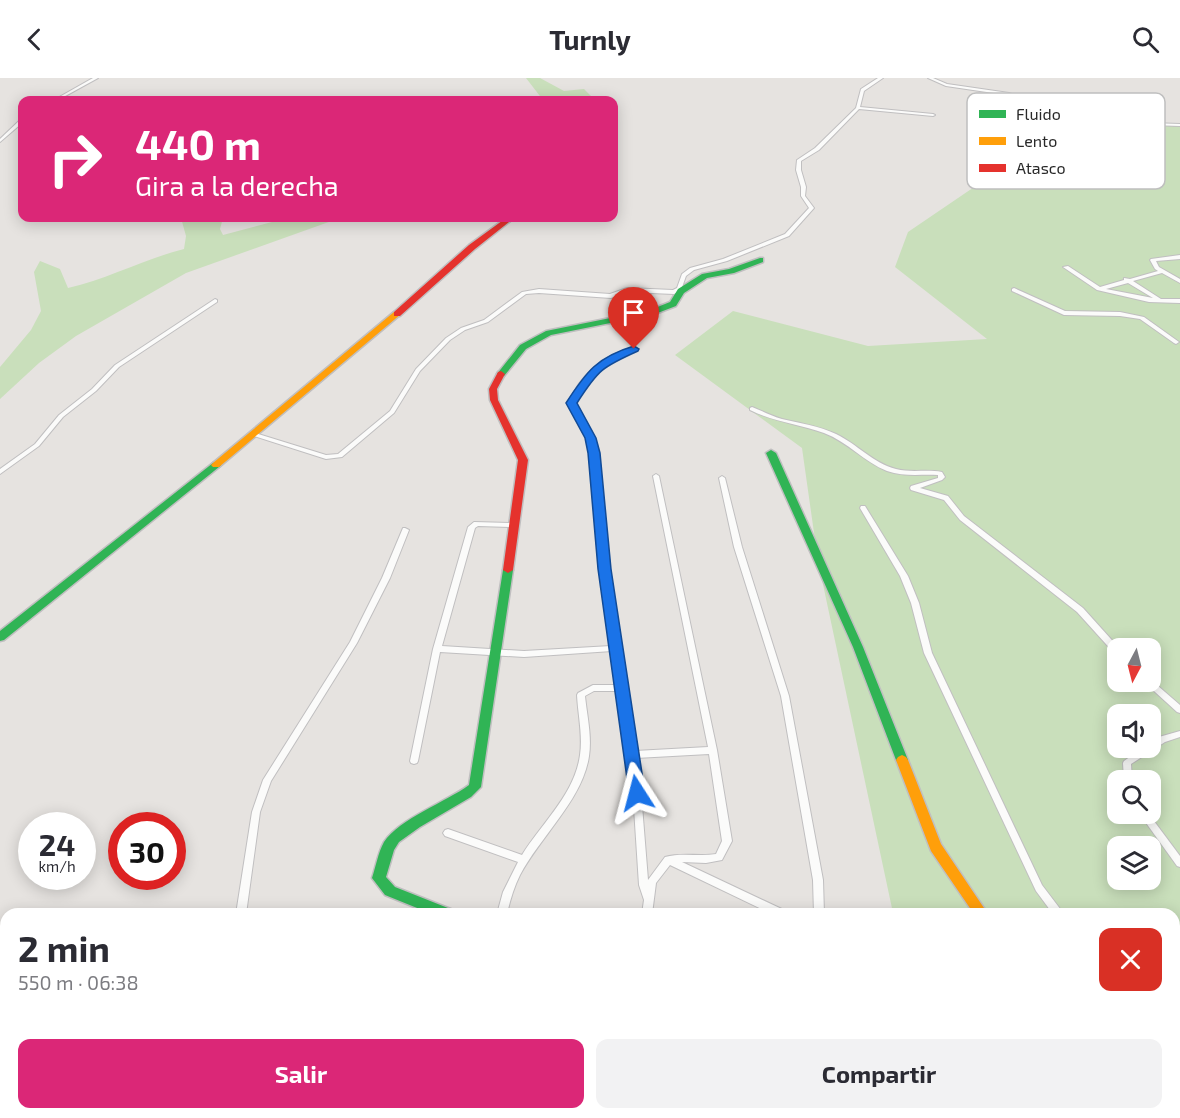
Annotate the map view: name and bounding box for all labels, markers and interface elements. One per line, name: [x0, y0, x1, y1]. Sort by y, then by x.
icon: back: [18, 23, 51, 56]
text: Turnly: [549, 23, 631, 55]
icon: search: [1129, 23, 1162, 56]
legend: [967, 93, 1165, 189]
text: Fluido: [1016, 104, 1061, 123]
text: 440 m: [135, 118, 261, 168]
icon: right: [36, 120, 114, 198]
text: Lento: [1016, 131, 1057, 150]
text: Atasco: [1016, 158, 1066, 177]
text: Gira a la derecha: [135, 169, 339, 201]
pin: [608, 287, 659, 349]
icon: arrive: [617, 296, 650, 329]
north arrow: [1107, 638, 1161, 692]
map controls: [1107, 638, 1161, 890]
button: sound: [1107, 704, 1161, 758]
position arrow: [605, 761, 669, 825]
button: search: [1107, 770, 1161, 824]
speed limit sign: 30: [108, 812, 186, 890]
text: 24: [39, 826, 75, 862]
button: layers: [1107, 836, 1161, 890]
text: km/h: [38, 857, 76, 875]
text: 2 min: [18, 926, 110, 969]
button: close: [1099, 928, 1162, 991]
text: 550 m · 06:38: [18, 970, 139, 994]
button: Salir: [18, 1039, 584, 1108]
button: Compartir: [596, 1039, 1162, 1108]

